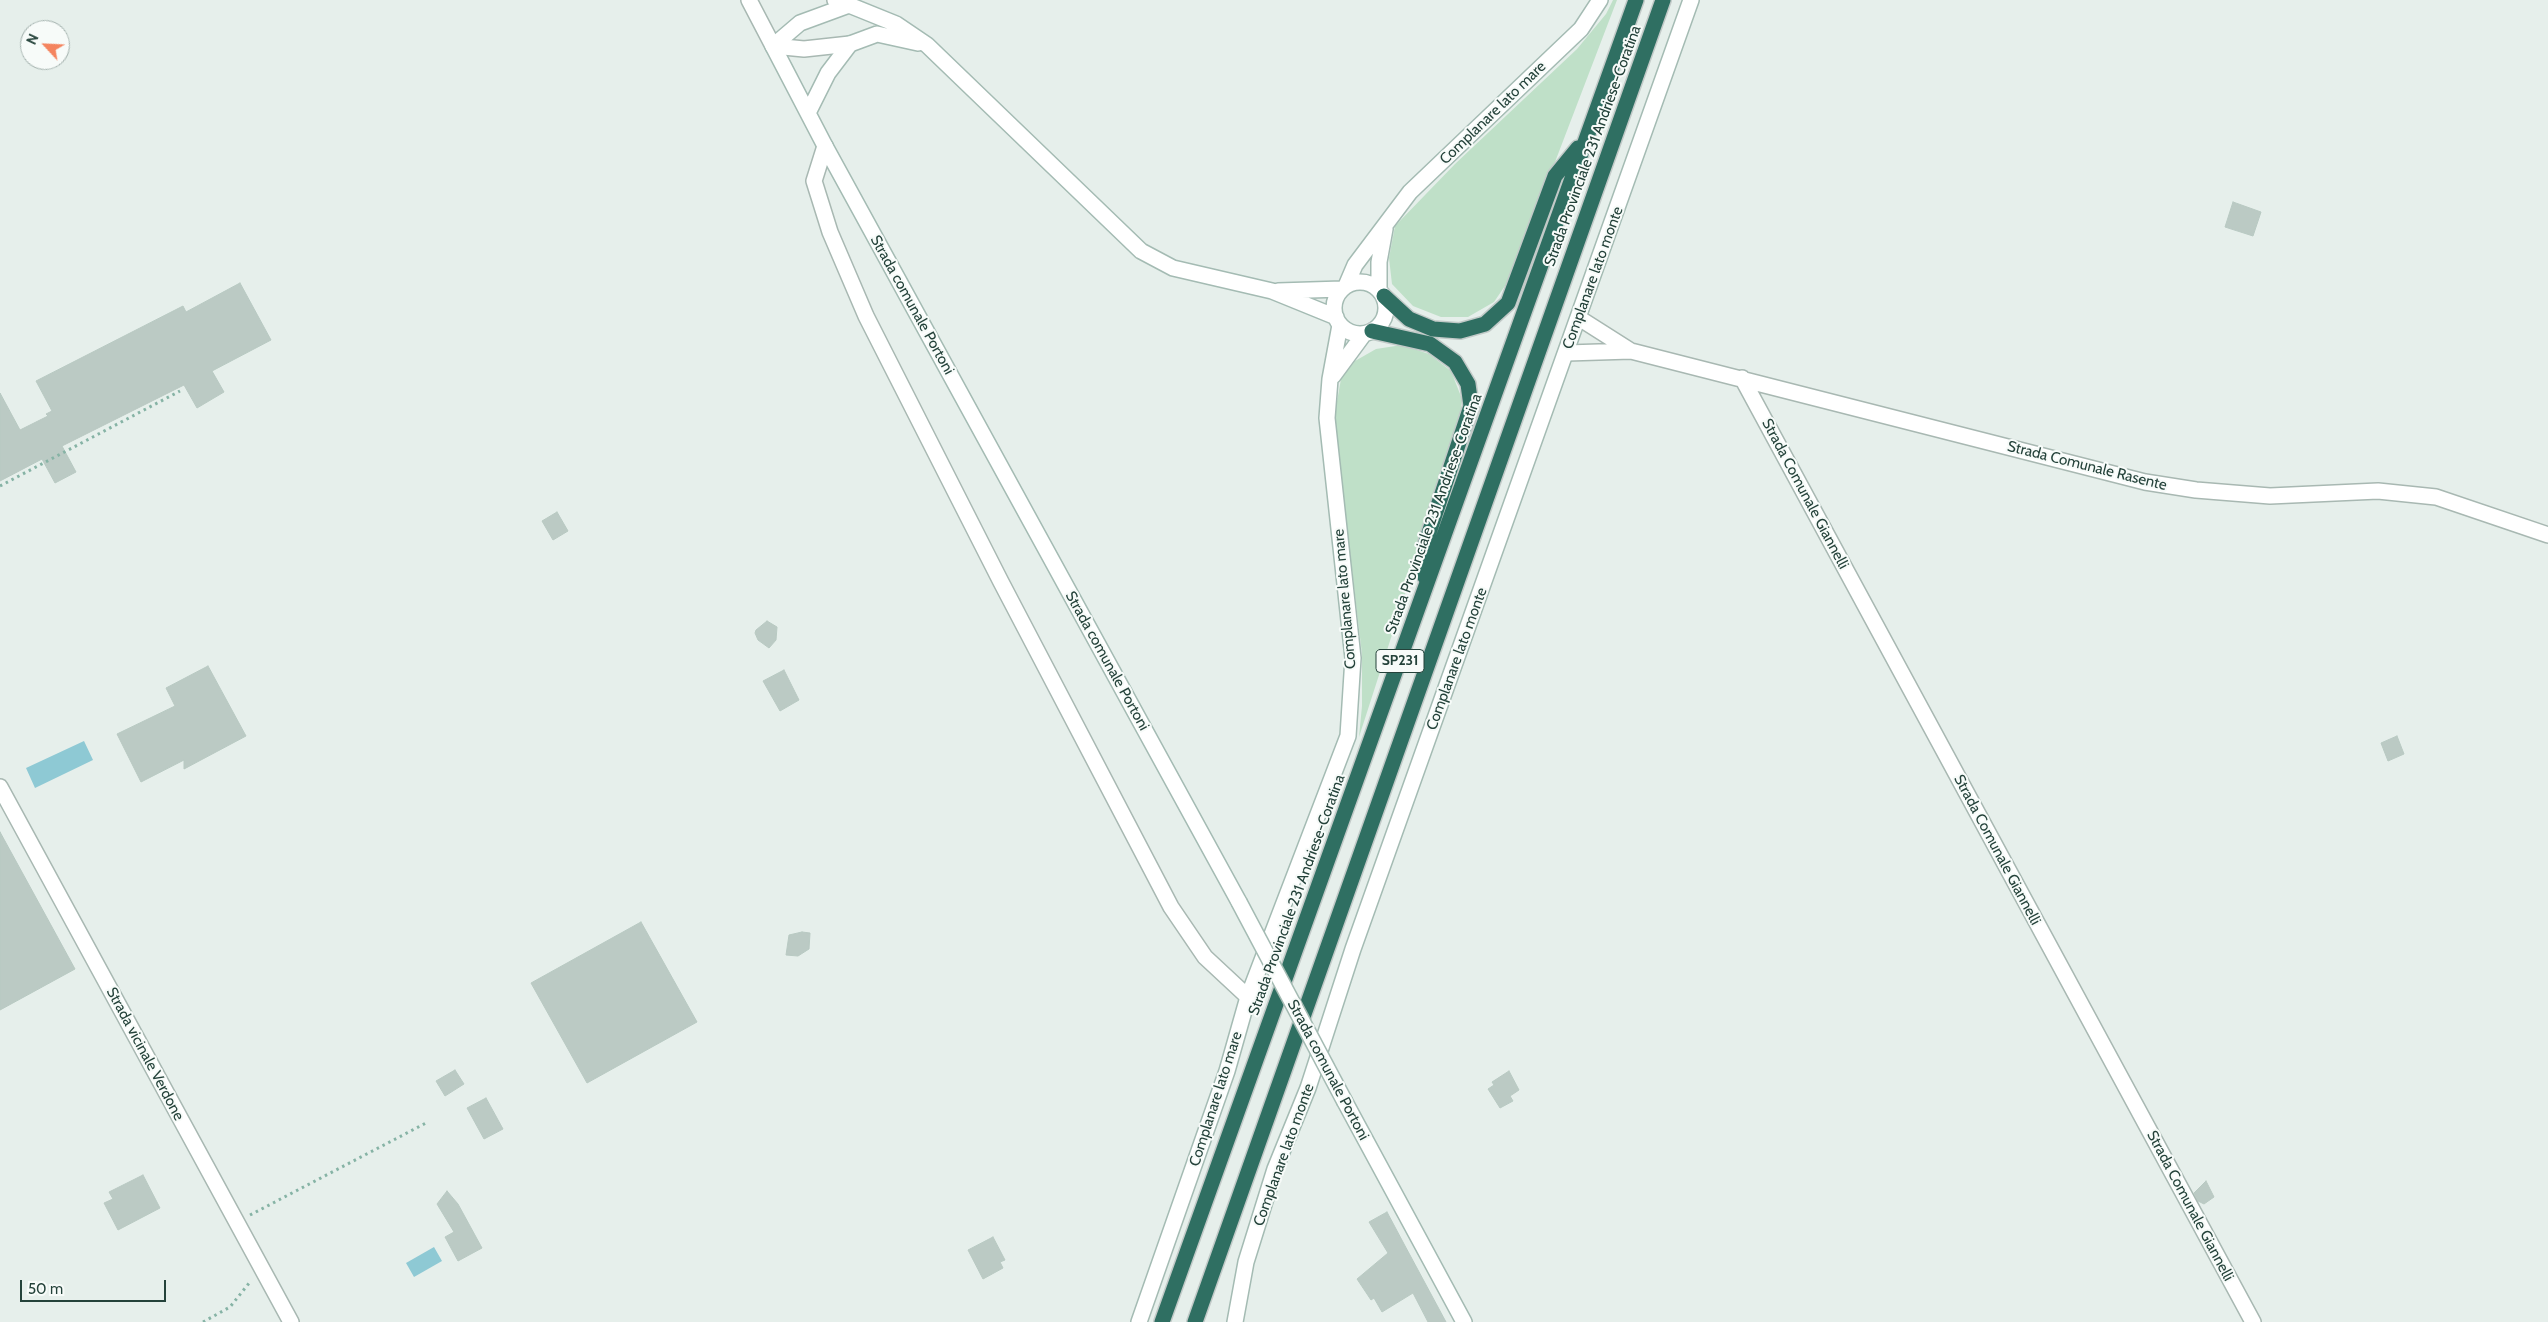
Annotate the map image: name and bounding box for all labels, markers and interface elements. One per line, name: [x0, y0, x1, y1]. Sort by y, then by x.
north arrow: [20, 20, 70, 70]
street label: Strada Provinciale 231 Andriese-Coratina: [1541, 23, 1645, 269]
text: N: [22, 31, 43, 47]
street label: Complanare lato mare: [1436, 58, 1550, 168]
street label: Complanare lato monte: [1559, 204, 1627, 352]
street label: Strada comunale Portoni: [866, 232, 958, 378]
street label: Strada Provinciale 231 Andriese-Coratina: [1382, 391, 1486, 637]
street label: Strada Comunale Giannelli: [1758, 416, 1852, 572]
street label: Strada Comunale Rasente: [2005, 437, 2169, 495]
street label: Complanare lato mare: [1330, 528, 1360, 670]
street label: Complanare lato monte: [1423, 585, 1491, 733]
street label: Strada comunale Portoni: [1061, 588, 1153, 734]
road number: SP231: [1376, 649, 1424, 672]
street label: Strada Provinciale 231 Andriese-Coratina: [1245, 772, 1349, 1018]
street label: Strada Comunale Giannelli: [1950, 772, 2044, 928]
street label: Strada vicinale Verdone: [102, 984, 188, 1124]
street label: Strada comunale Portoni: [1283, 997, 1373, 1143]
street label: Complanare lato mare: [1186, 1029, 1246, 1169]
street label: Complanare lato monte: [1250, 1081, 1318, 1229]
street label: Strada Comunale Giannelli: [2143, 1128, 2237, 1284]
scale bar: [22, 1270, 169, 1302]
text: 50 m: [28, 1280, 63, 1298]

